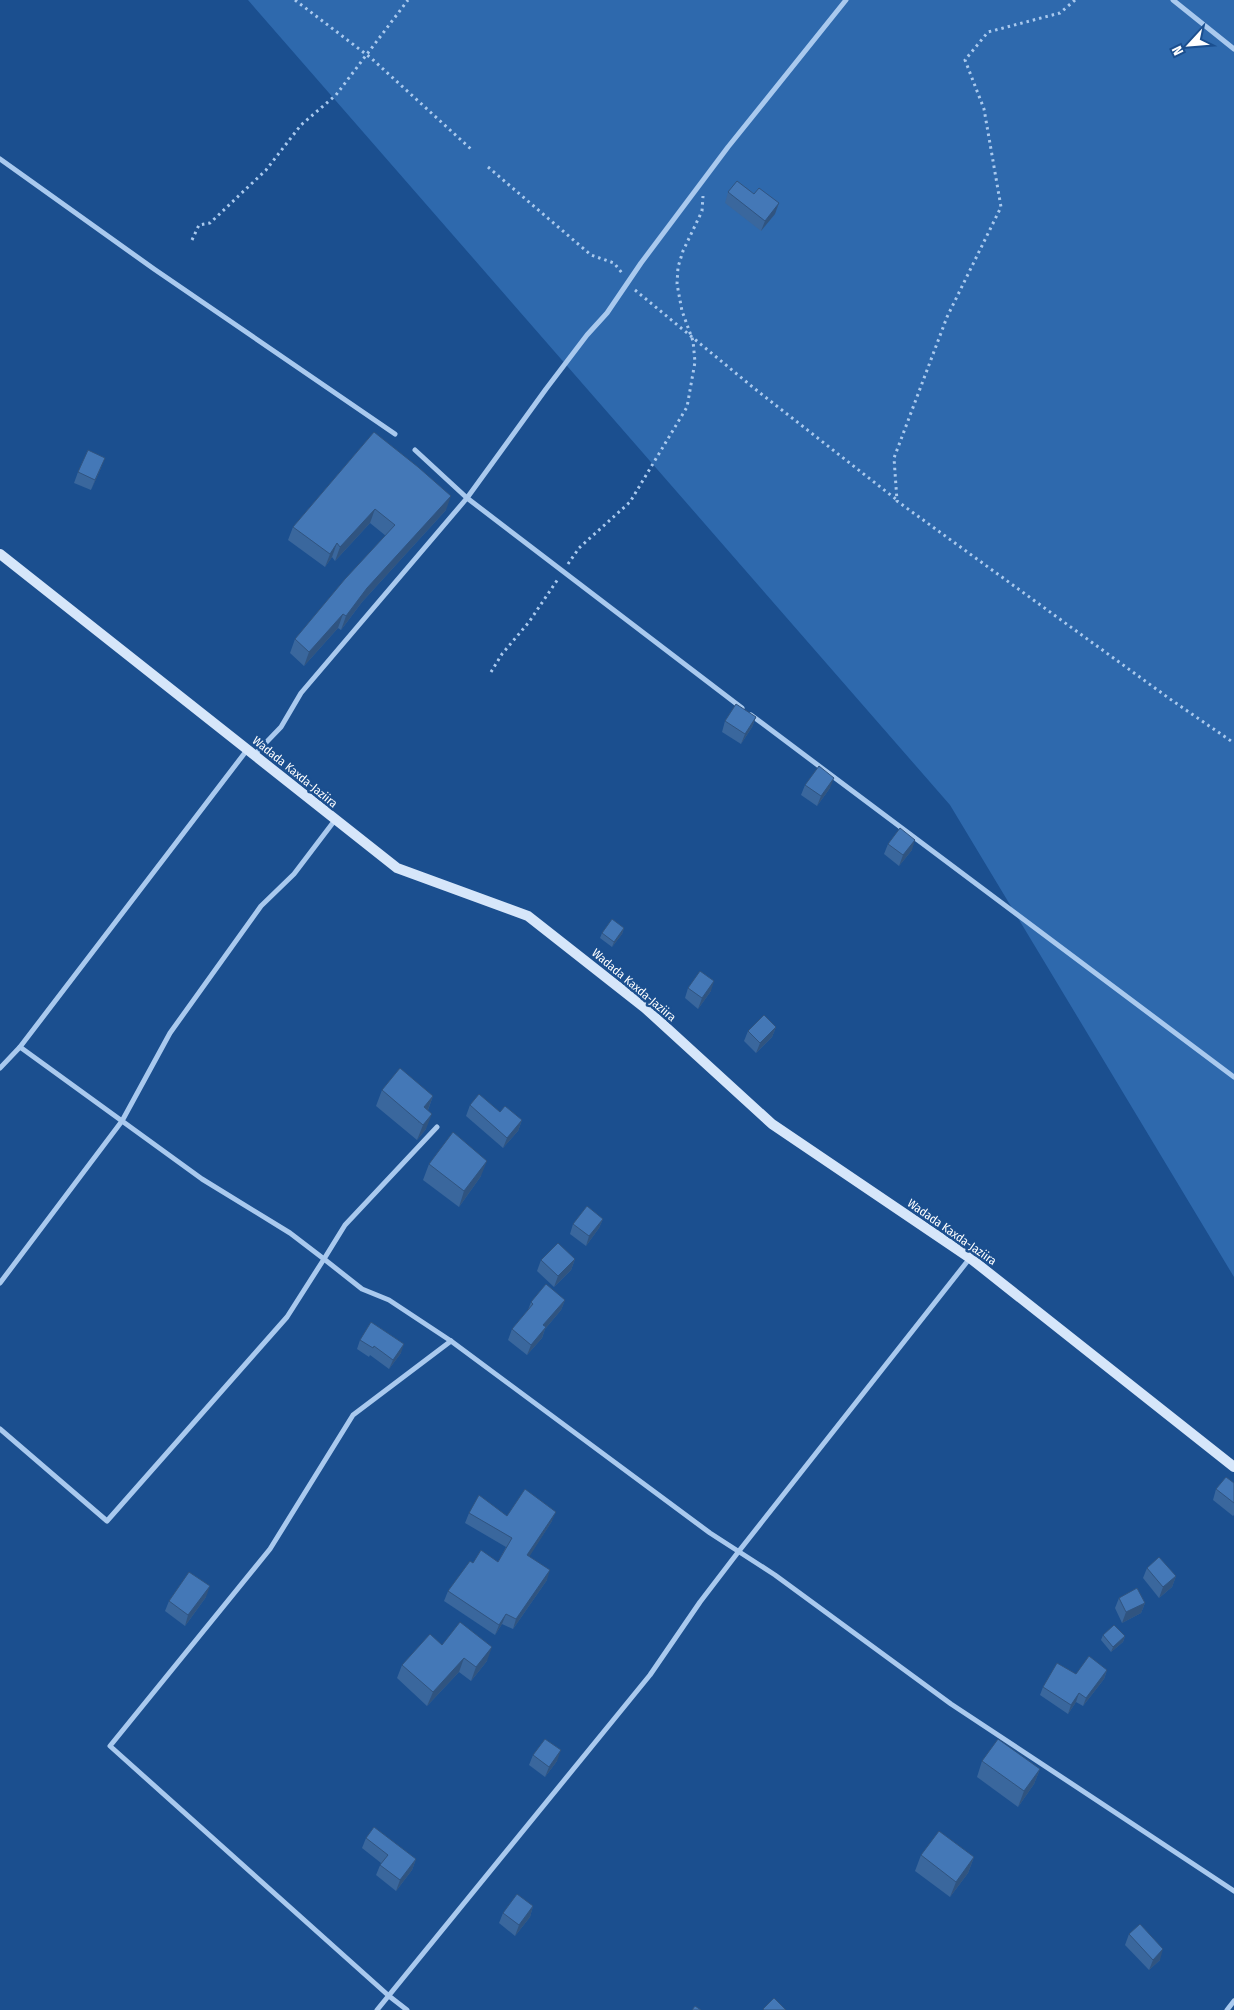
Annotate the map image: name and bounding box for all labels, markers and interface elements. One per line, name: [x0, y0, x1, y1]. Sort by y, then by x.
north arrow: [1164, 20, 1214, 70]
text: N: [1168, 43, 1187, 58]
street label: Wadada Kaxda-Jaziira: [250, 733, 340, 811]
street label: Wadada Kaxda-Jaziira: [589, 946, 679, 1024]
street label: Wadada Kaxda-Jaziira: [905, 1196, 999, 1268]

